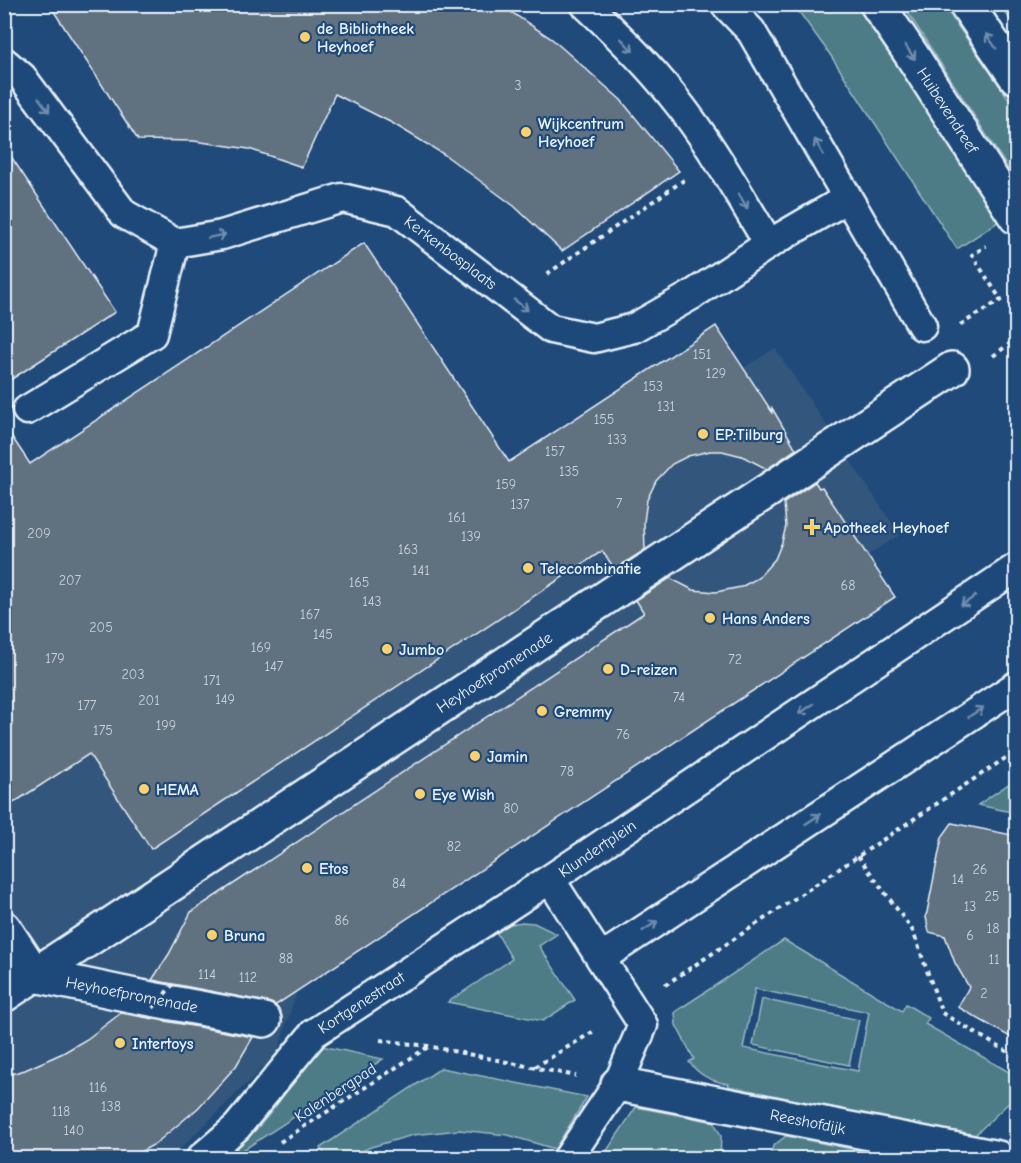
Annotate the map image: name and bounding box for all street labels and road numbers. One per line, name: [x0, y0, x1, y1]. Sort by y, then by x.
street label: Huibevendreef: [913, 64, 982, 158]
street label: Kerkenbosplaats: [401, 212, 500, 294]
street label: Heyhoefpromenade: [433, 629, 556, 717]
street label: Klundertplein: [555, 816, 640, 881]
street label: Kortgenestraat: [315, 968, 409, 1038]
street label: Heyhoefpromenade: [64, 973, 199, 1017]
street label: Kalenbergpad: [291, 1060, 380, 1126]
street label: Reeshofdijk: [768, 1106, 847, 1138]

